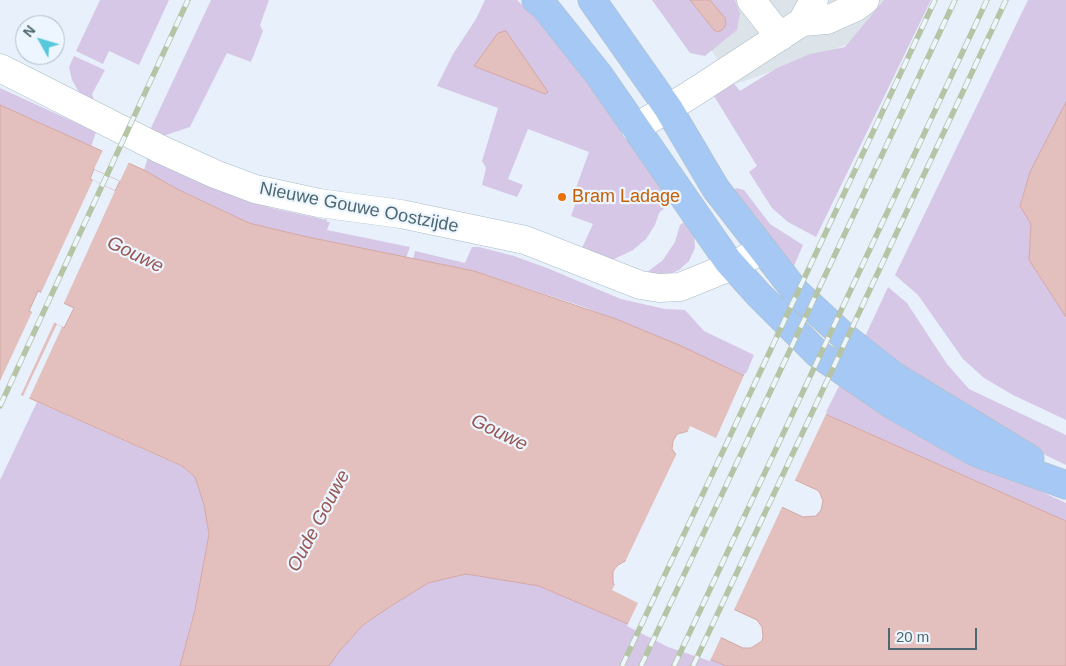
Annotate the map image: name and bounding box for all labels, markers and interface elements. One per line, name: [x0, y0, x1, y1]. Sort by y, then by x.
north arrow: [15, 15, 65, 65]
text: N: [20, 22, 39, 40]
street label: Nieuwe Gouwe Oostzijde: [258, 178, 460, 238]
place label: Bram Ladage: [572, 186, 680, 208]
marker: Bram Ladage: [556, 191, 568, 203]
water label: Gouwe: [103, 232, 167, 278]
water label: Gouwe: [467, 410, 531, 456]
water label: Oude Gouwe: [283, 466, 355, 576]
scale bar: [891, 618, 980, 650]
text: 20 m: [896, 628, 929, 645]

